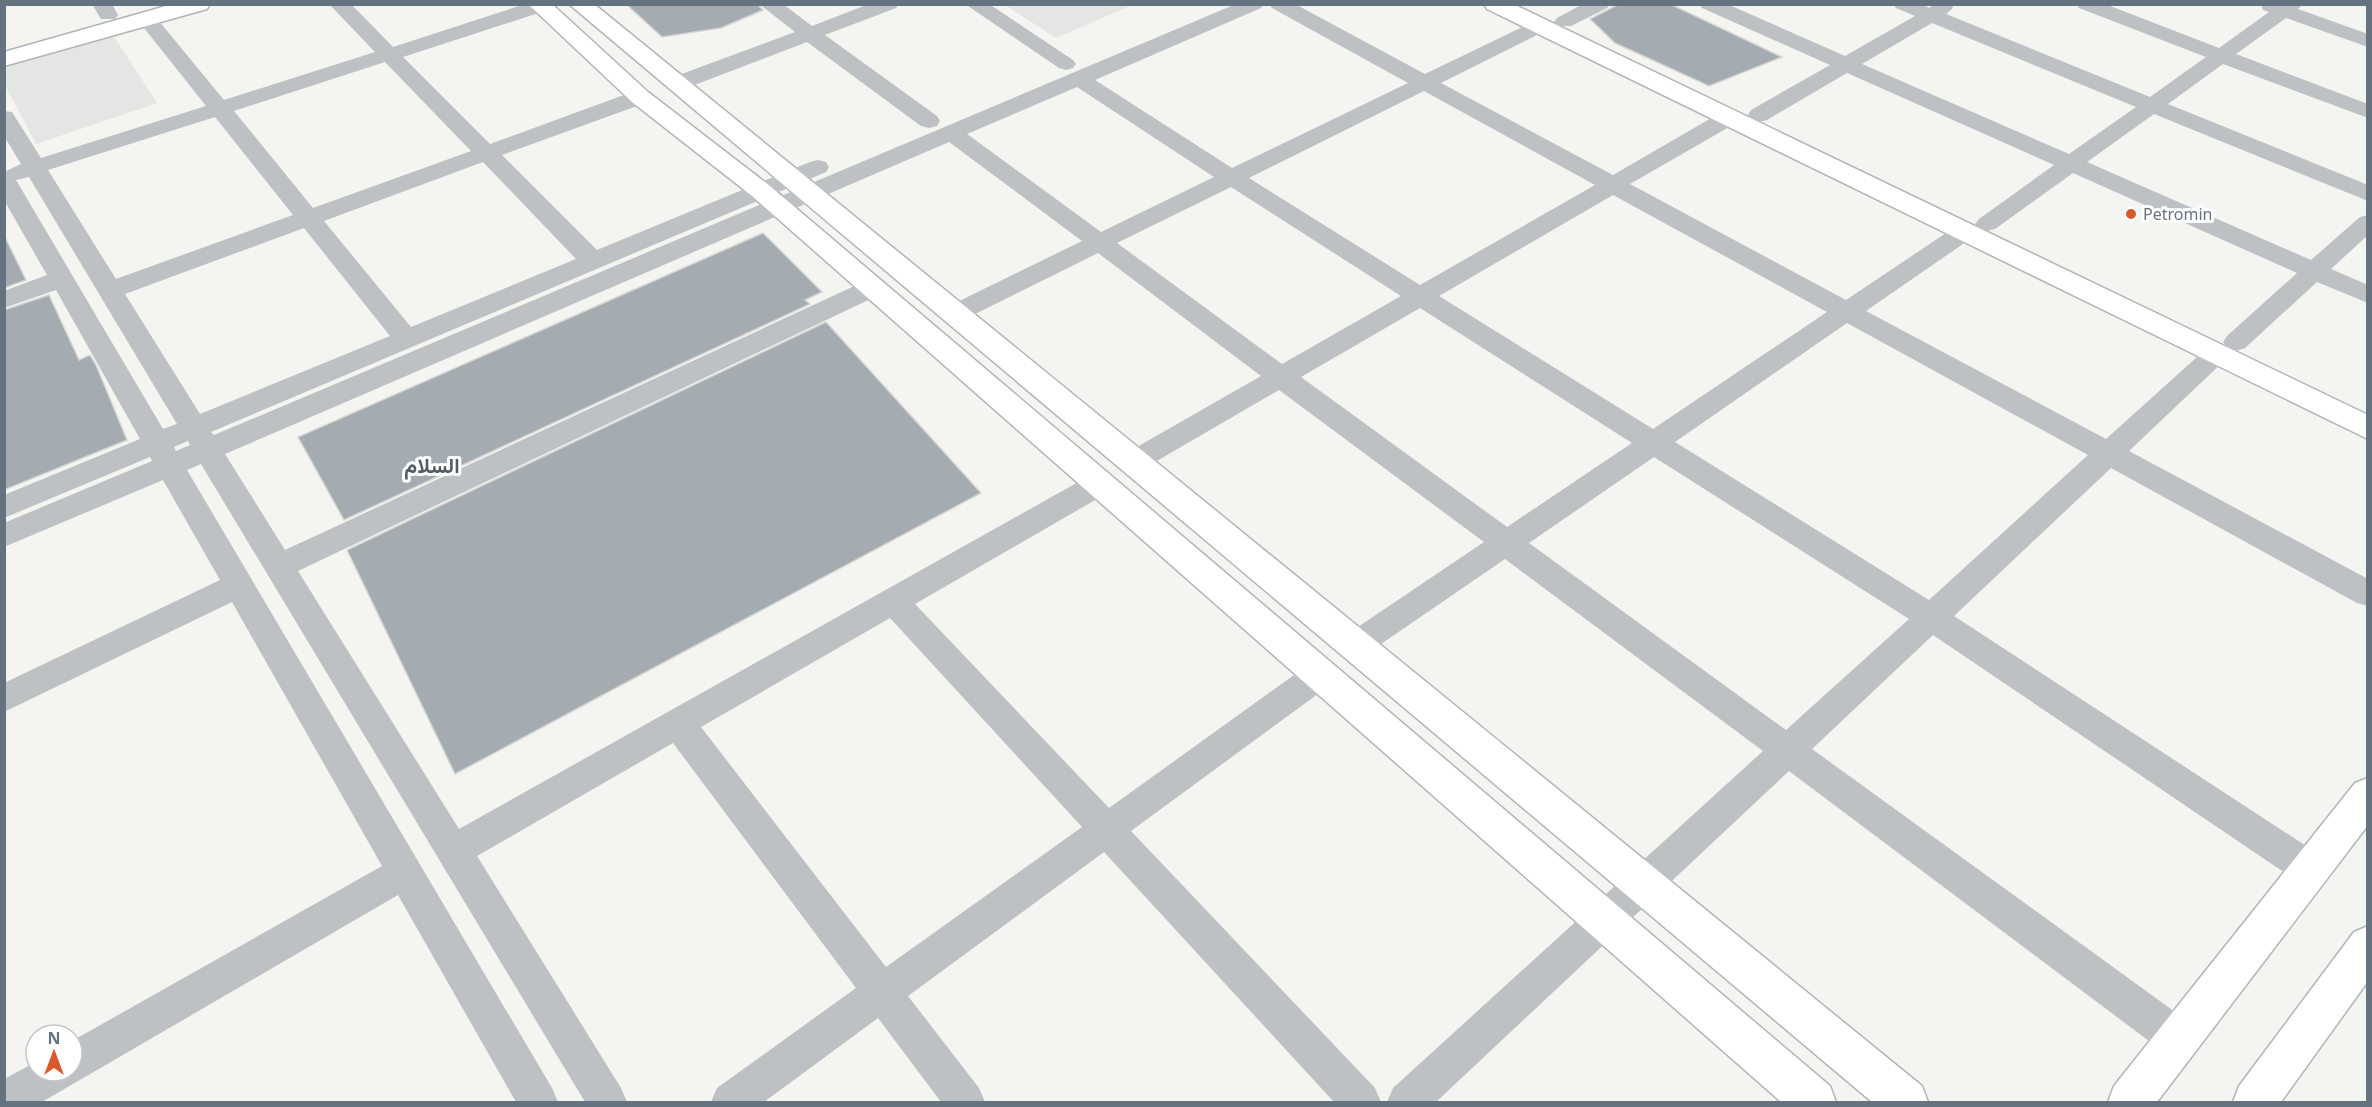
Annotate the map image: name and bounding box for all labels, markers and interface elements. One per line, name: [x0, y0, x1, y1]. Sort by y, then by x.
place label: Petromin: [2143, 203, 2212, 225]
marker: Petromin: [2124, 207, 2138, 221]
district label: السلام: [404, 451, 460, 480]
north arrow: [24, 1023, 84, 1083]
text: N: [47, 1027, 61, 1049]

